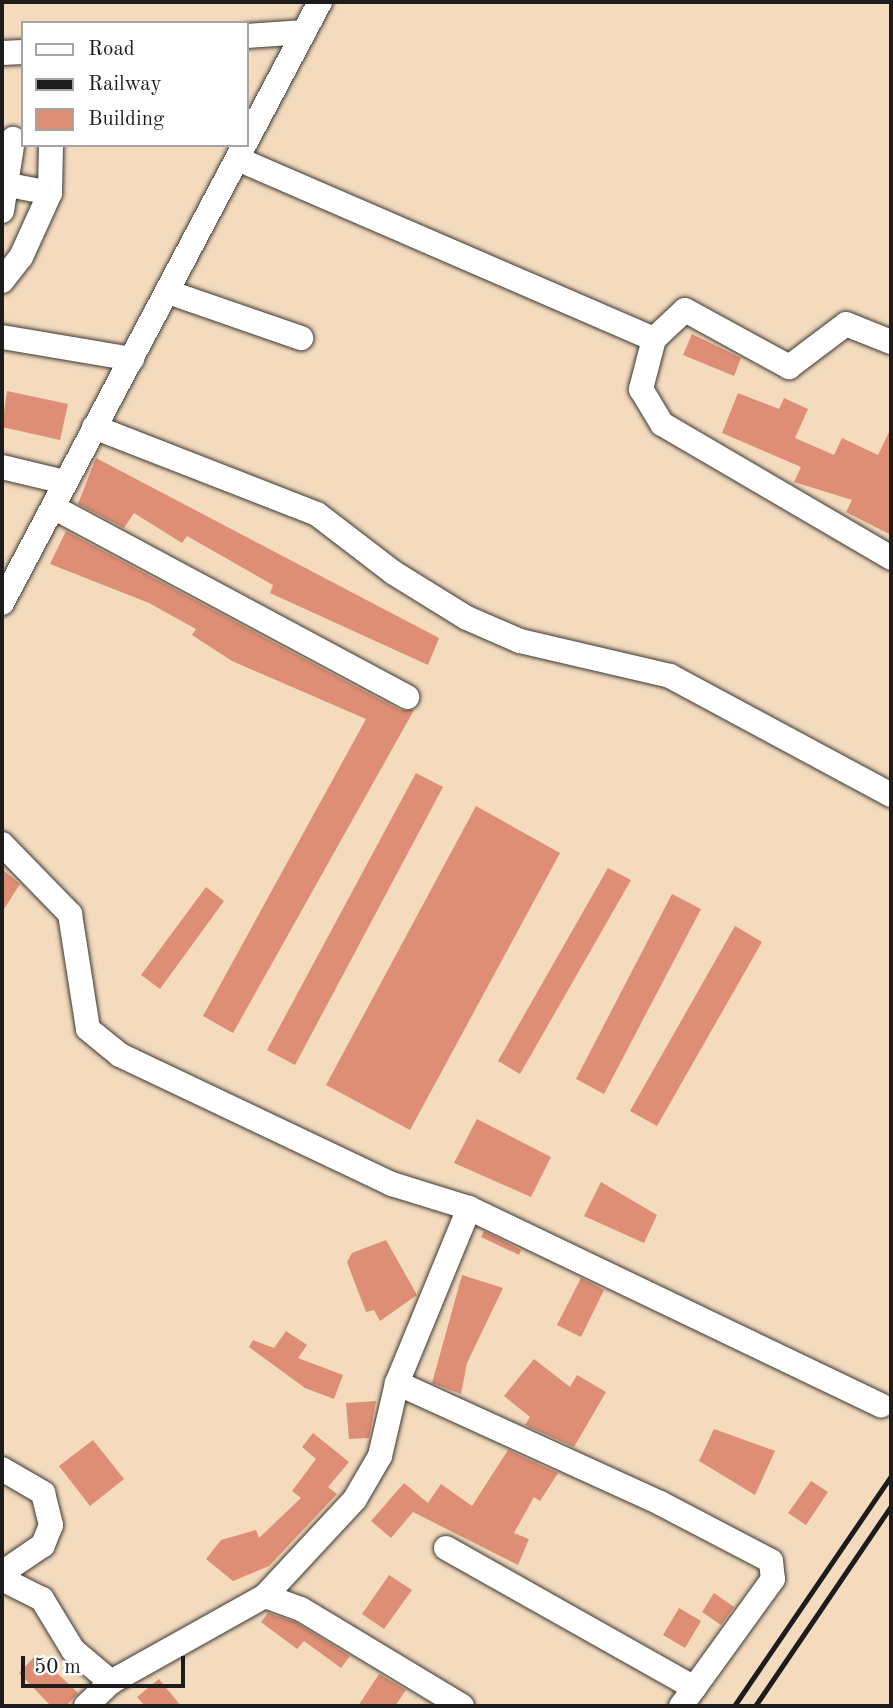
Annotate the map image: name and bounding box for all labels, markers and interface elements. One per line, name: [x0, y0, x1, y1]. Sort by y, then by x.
legend: [21, 21, 248, 147]
text: Road: [88, 39, 135, 60]
text: Railway: [88, 74, 162, 95]
text: Building: [88, 109, 164, 130]
scale bar: [24, 1642, 189, 1686]
text: 50 m: [34, 1657, 81, 1678]

